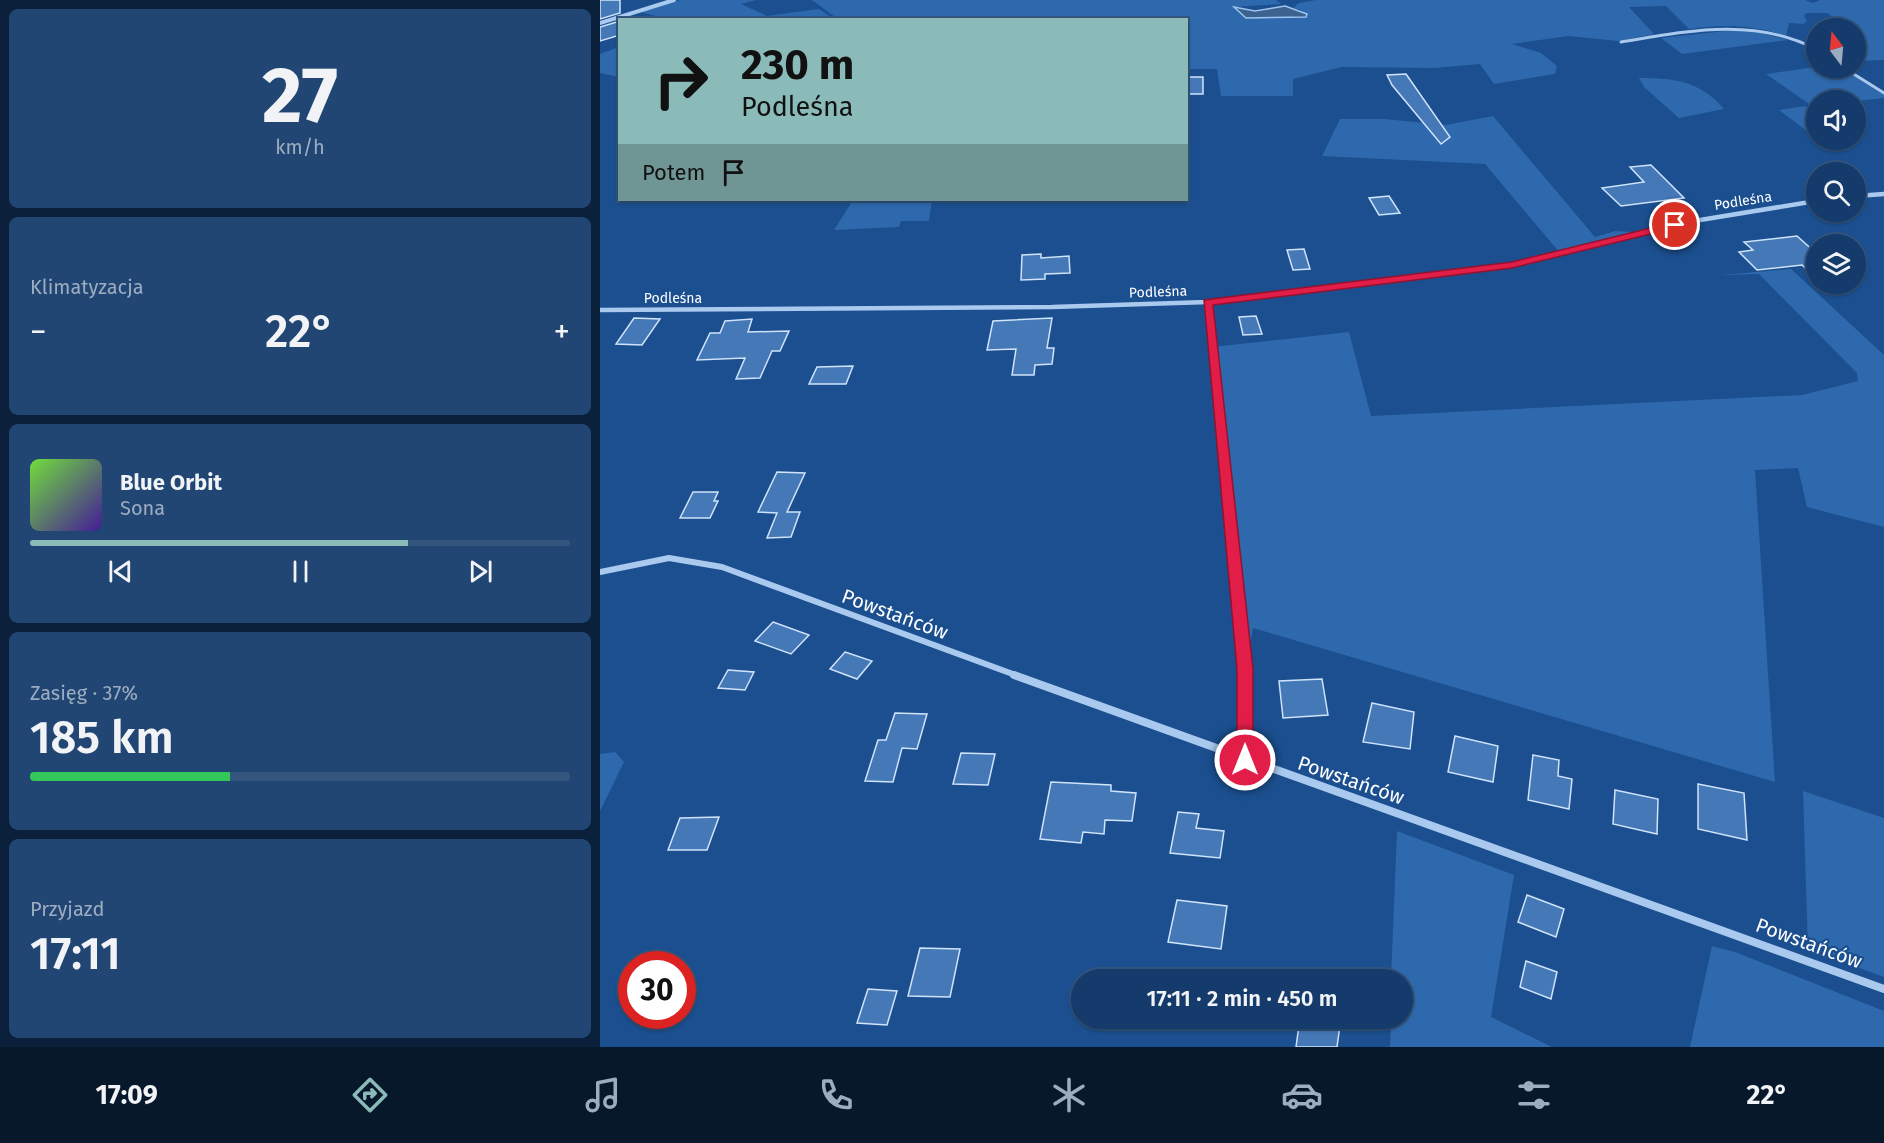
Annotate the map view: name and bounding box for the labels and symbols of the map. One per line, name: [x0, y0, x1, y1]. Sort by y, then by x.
north arrow: [1806, 18, 1866, 78]
street label: Podleśna: [1713, 188, 1773, 214]
pin: [1649, 199, 1700, 250]
street label: Podleśna: [1129, 282, 1187, 302]
street label: Podleśna: [644, 290, 702, 307]
street label: Powstańców: [839, 584, 951, 644]
position arrow: [1213, 728, 1277, 792]
street label: Powstańców: [1294, 751, 1408, 809]
street label: Powstańców: [1753, 913, 1865, 973]
speed limit sign: 30: [618, 951, 696, 1029]

